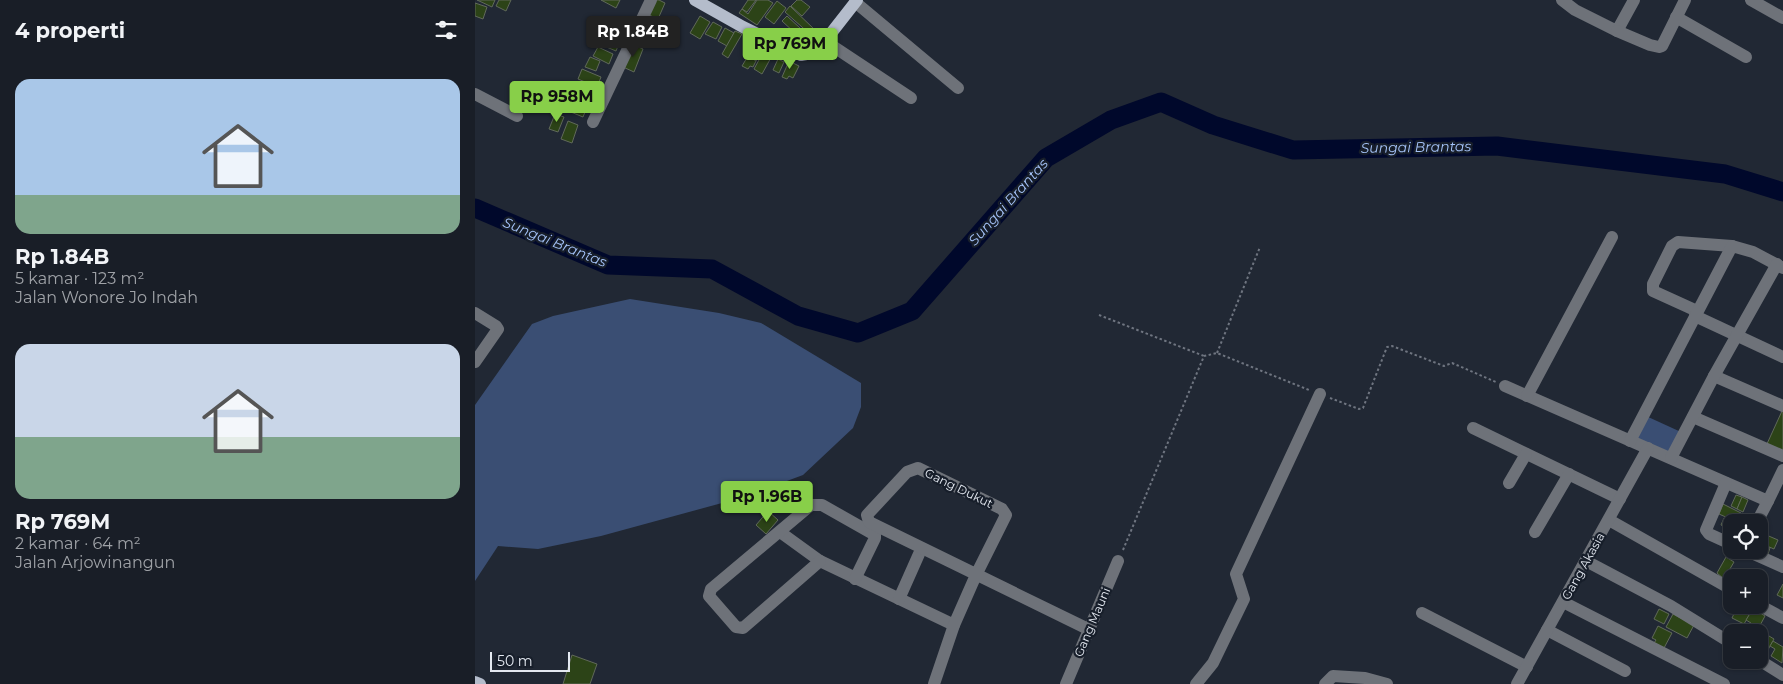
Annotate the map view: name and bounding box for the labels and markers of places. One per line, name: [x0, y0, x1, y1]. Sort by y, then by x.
pin: Rp 1.84B: [581, 15, 685, 58]
pin: Rp 769M: [744, 28, 836, 70]
pin: Rp 958M: [511, 80, 603, 123]
pin: Rp 1.96B: [715, 480, 819, 523]

